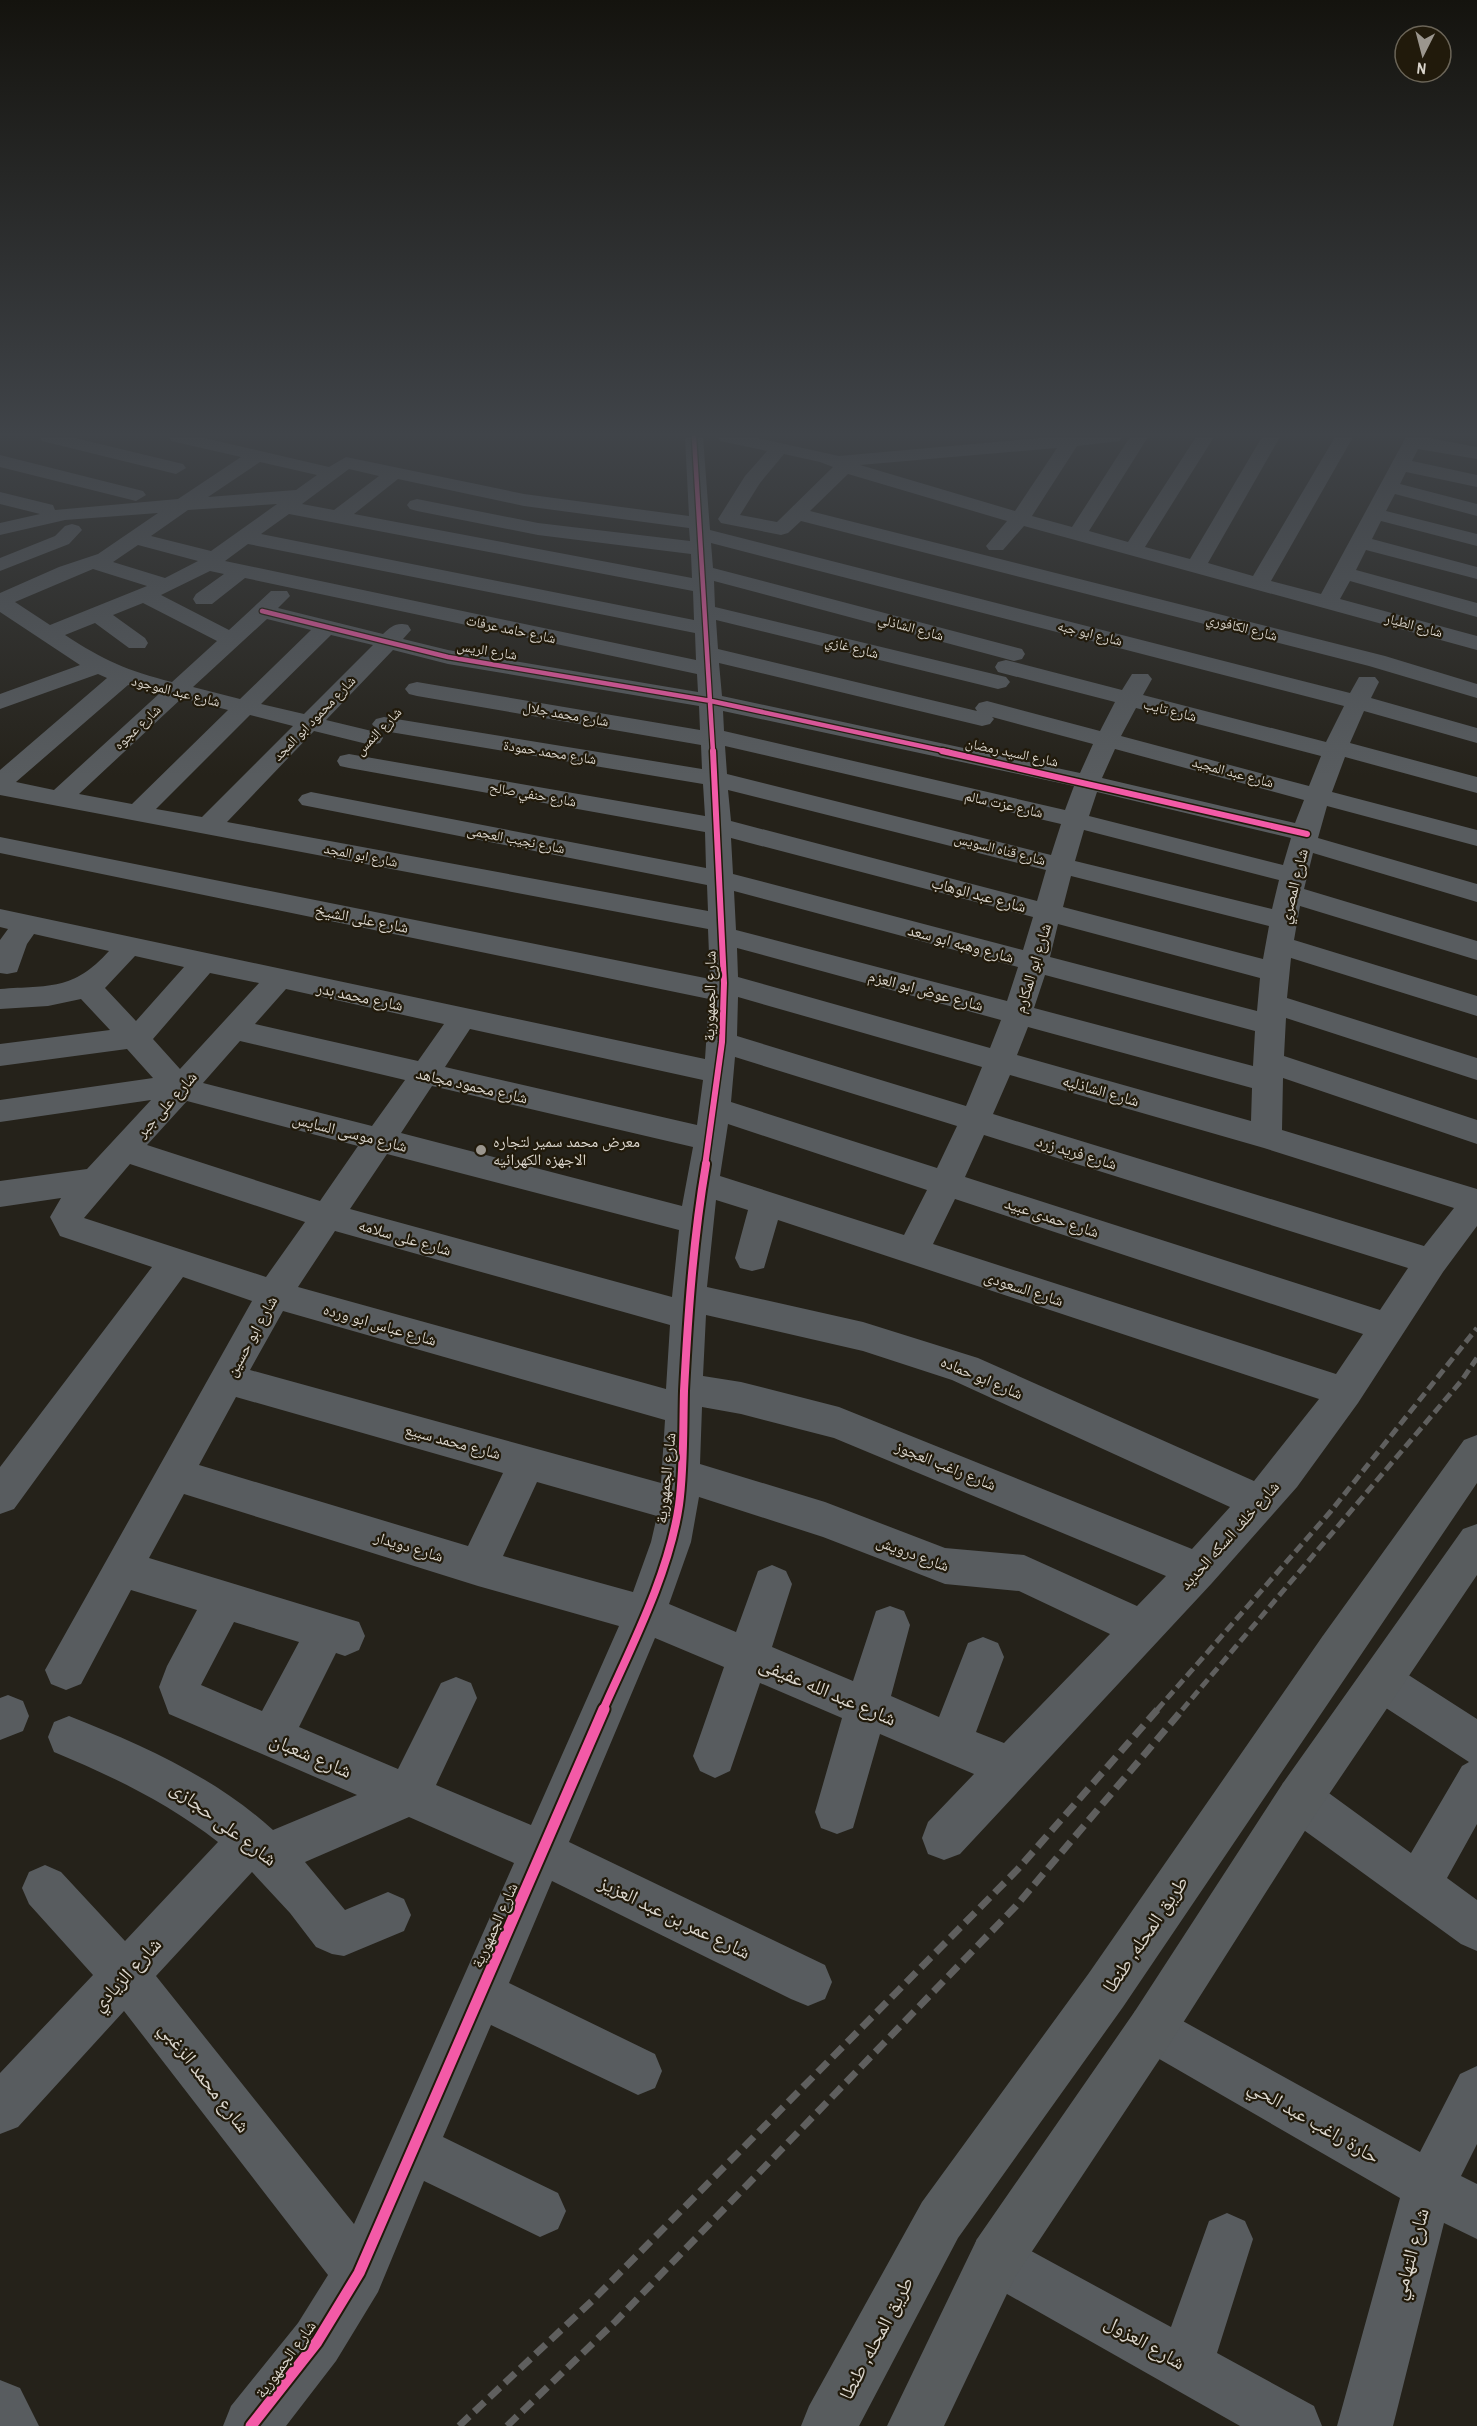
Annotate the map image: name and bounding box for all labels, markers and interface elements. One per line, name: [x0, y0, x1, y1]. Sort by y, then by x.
north arrow: [1393, 24, 1453, 84]
text: N: [1416, 57, 1427, 80]
street label: شارع الطيار: [1382, 608, 1445, 642]
street label: شارع الكافوري: [1204, 609, 1279, 647]
street label: شارع الشاذلي: [875, 610, 946, 647]
street label: شارع حامد عرفات: [464, 611, 558, 648]
street label: شارع ابو جبه: [1056, 616, 1124, 651]
street label: شارع غازي: [823, 632, 881, 665]
street label: شارع الريس: [455, 636, 518, 665]
street label: شارع عبد الموجود: [130, 671, 222, 712]
street label: شارع محمود ابو المجد: [269, 672, 360, 765]
street label: شارع تايب: [1141, 695, 1199, 726]
street label: شارع محمد جلال: [521, 698, 610, 731]
street label: شارع عجوه: [109, 700, 165, 754]
street label: شارع النمس: [351, 703, 406, 760]
street label: شارع السيد رمضان: [964, 733, 1060, 772]
street label: شارع محمد حمودة: [502, 736, 598, 769]
street label: شارع عبد المجيد: [1190, 752, 1276, 793]
street label: شارع حنفي صالح: [488, 778, 578, 813]
street label: شارع عزت سالم: [963, 786, 1045, 823]
street label: شارع نجيب العجمى: [465, 821, 567, 858]
street label: شارع قناه السويس: [952, 829, 1047, 870]
street label: شارع ابو المجد: [322, 839, 399, 872]
street label: شارع المصري: [1273, 846, 1315, 926]
street label: شارع عبد الوهاب: [929, 871, 1029, 917]
street label: شارع على الشيخ: [313, 898, 411, 938]
street label: شارع وهبه ابو سعد: [905, 918, 1017, 968]
street label: شارع ابو المكارم: [1008, 921, 1056, 1015]
street label: شارع الجمهورية: [697, 950, 721, 1042]
street label: شارع عوض ابو العزم: [866, 964, 986, 1016]
street label: شارع محمد بدر: [314, 976, 405, 1016]
street label: شارع محمود مجاهد: [414, 1061, 530, 1109]
street label: شارع على جبر: [130, 1066, 202, 1143]
street label: شارع الشاذليه: [1060, 1069, 1142, 1111]
street label: شارع موسى السايس: [290, 1107, 410, 1157]
street label: شارع فريد زرد: [1034, 1129, 1120, 1175]
place label: معرض محمد سمير لتجاره الاجهزه الكهرائيه: [493, 1130, 640, 1170]
marker: معرض محمد سمير لتجاره الاجهزه الكهرائيه: [474, 1143, 488, 1157]
street label: شارع حمدى عبيد: [1002, 1191, 1102, 1243]
street label: شارع على سلامه: [356, 1213, 454, 1261]
street label: شارع السعودى: [981, 1265, 1067, 1311]
street label: شارع ابو حسين: [220, 1292, 282, 1380]
street label: شارع عباس ابو ورده: [321, 1297, 439, 1351]
street label: شارع ابو حماده: [937, 1350, 1027, 1404]
street label: شارع محمد سبيع: [403, 1418, 503, 1464]
street label: شارع الجمهورية: [649, 1432, 681, 1524]
street label: شارع راغب العجوز: [891, 1434, 1000, 1495]
street label: شارع خلف السكه الحديد: [1174, 1476, 1284, 1594]
street label: شارع دويدار: [371, 1525, 446, 1567]
street label: شارع درويش: [873, 1530, 953, 1576]
street label: شارع عبد الله عفيفى: [755, 1649, 901, 1732]
street label: شارع شعبان: [266, 1725, 356, 1784]
street label: شارع على حجازى: [165, 1774, 283, 1872]
street label: شارع عمر بن عبد العزيز: [594, 1868, 756, 1965]
street label: طريق المحله, طنطا: [1095, 1870, 1194, 1998]
street label: شارع الجمهورية: [465, 1879, 523, 1971]
street label: شارع الزيادي: [84, 1931, 169, 2019]
street label: شارع محمد الزغبي: [151, 2016, 257, 2140]
street label: حارة راغب عبد الحي: [1242, 2072, 1385, 2172]
street label: شارع التهامي: [1384, 2205, 1438, 2304]
street label: طريق المحله, طنطا: [832, 2271, 919, 2404]
street label: شارع العزول: [1100, 2308, 1191, 2376]
street label: شارع الجمهورية: [249, 2316, 321, 2402]

